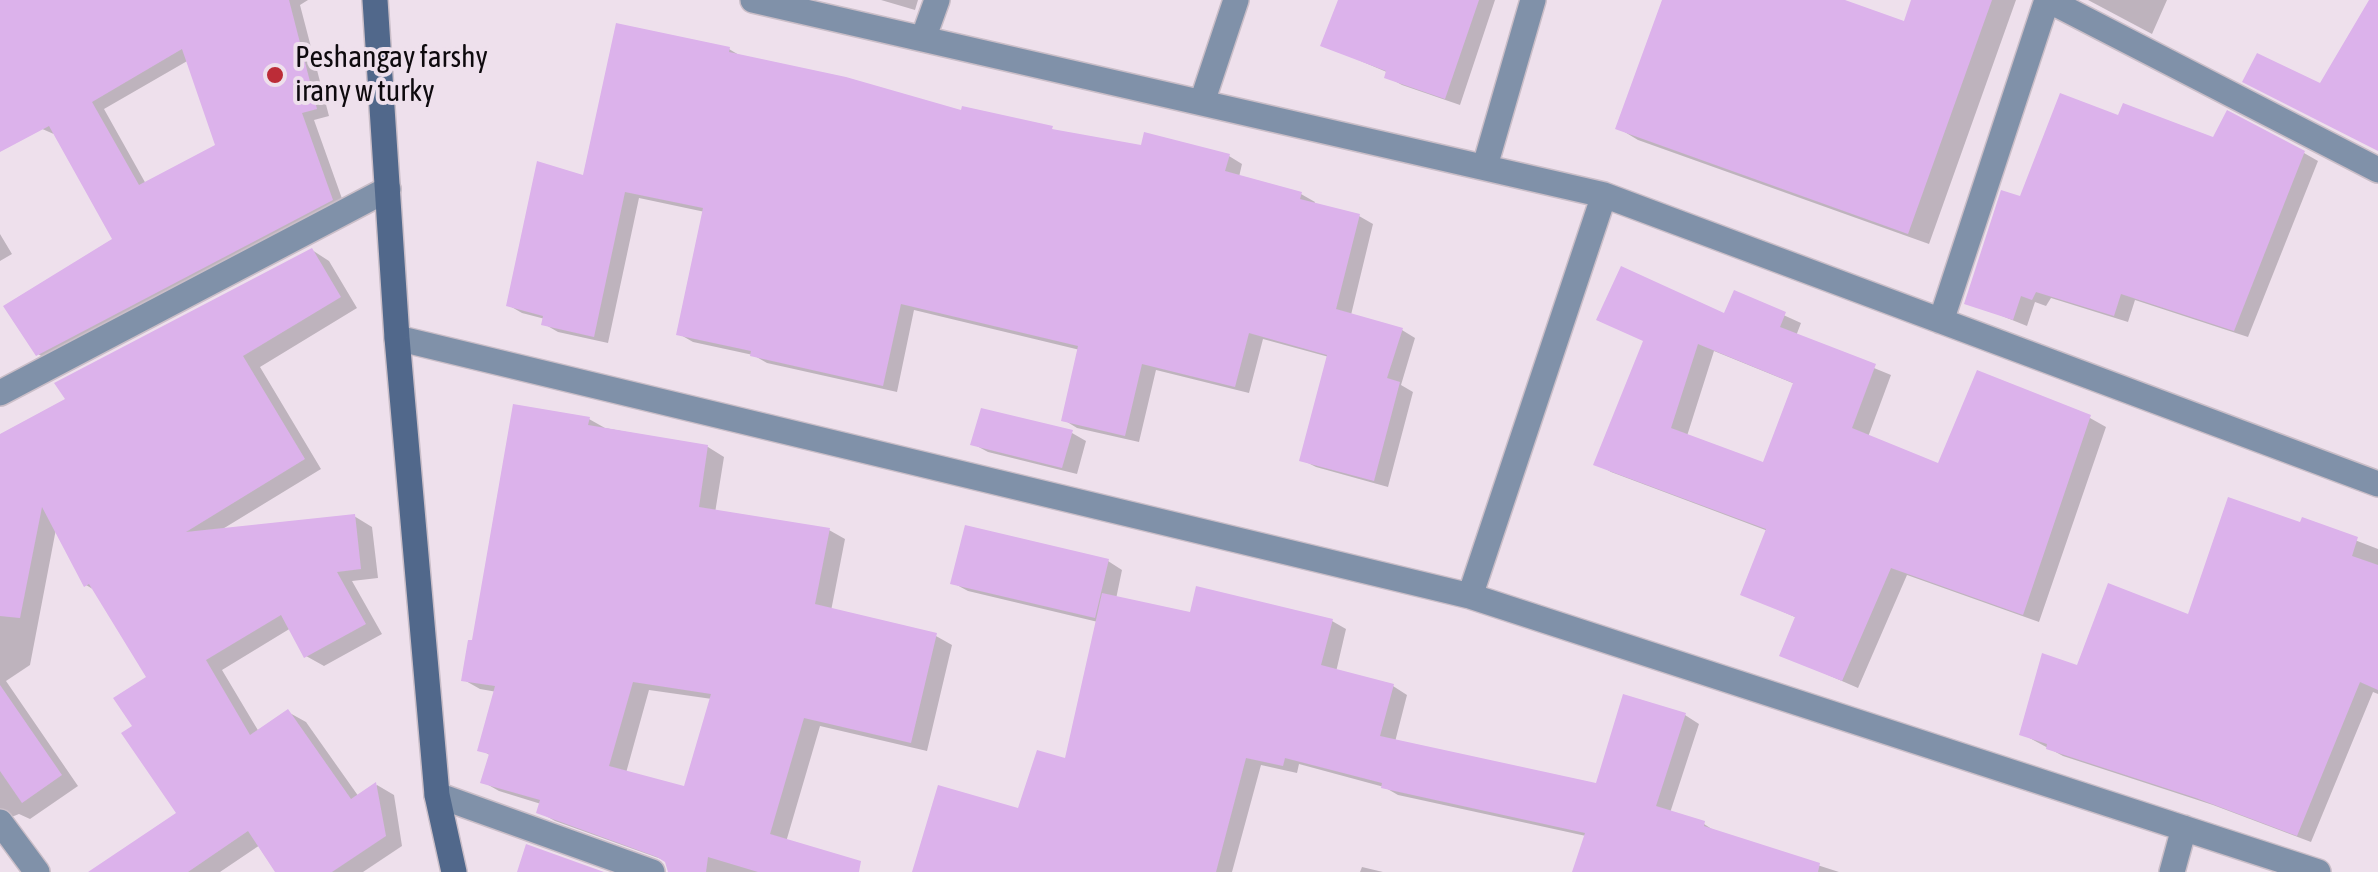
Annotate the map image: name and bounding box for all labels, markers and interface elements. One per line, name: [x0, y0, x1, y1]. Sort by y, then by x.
place label: Peshangay farshy irany w turky: [295, 40, 488, 110]
marker: Peshangay farshy irany w turky: [264, 64, 286, 86]

